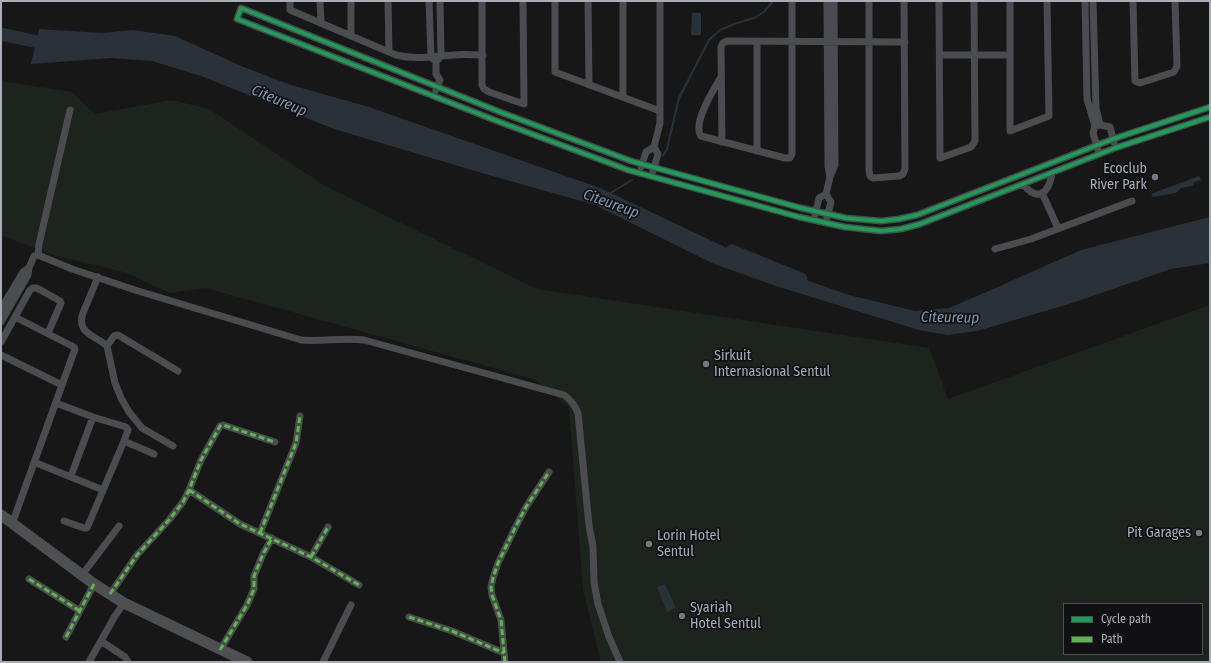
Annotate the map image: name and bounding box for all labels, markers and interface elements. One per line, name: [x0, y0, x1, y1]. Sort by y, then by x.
water label: Citeureup: [249, 81, 309, 121]
place label: Ecoclub River Park: [1090, 161, 1147, 194]
marker: Ecoclub River Park: [1150, 172, 1160, 182]
water label: Citeureup: [580, 186, 642, 222]
water label: Citeureup: [921, 308, 979, 328]
place label: Sirkuit Internasional Sentul: [714, 348, 830, 380]
marker: Sirkuit Internasional Sentul: [701, 359, 711, 369]
place label: Pit Garages: [1127, 525, 1191, 541]
place label: Lorin Hotel Sentul: [657, 528, 720, 560]
marker: Pit Garages: [1194, 528, 1204, 538]
marker: Lorin Hotel Sentul: [644, 539, 654, 549]
place label: Syariah Hotel Sentul: [690, 600, 761, 632]
legend: [1063, 603, 1203, 655]
marker: Syariah Hotel Sentul: [677, 611, 687, 621]
text: Cycle path: [1101, 612, 1151, 626]
text: Path: [1101, 632, 1123, 646]

